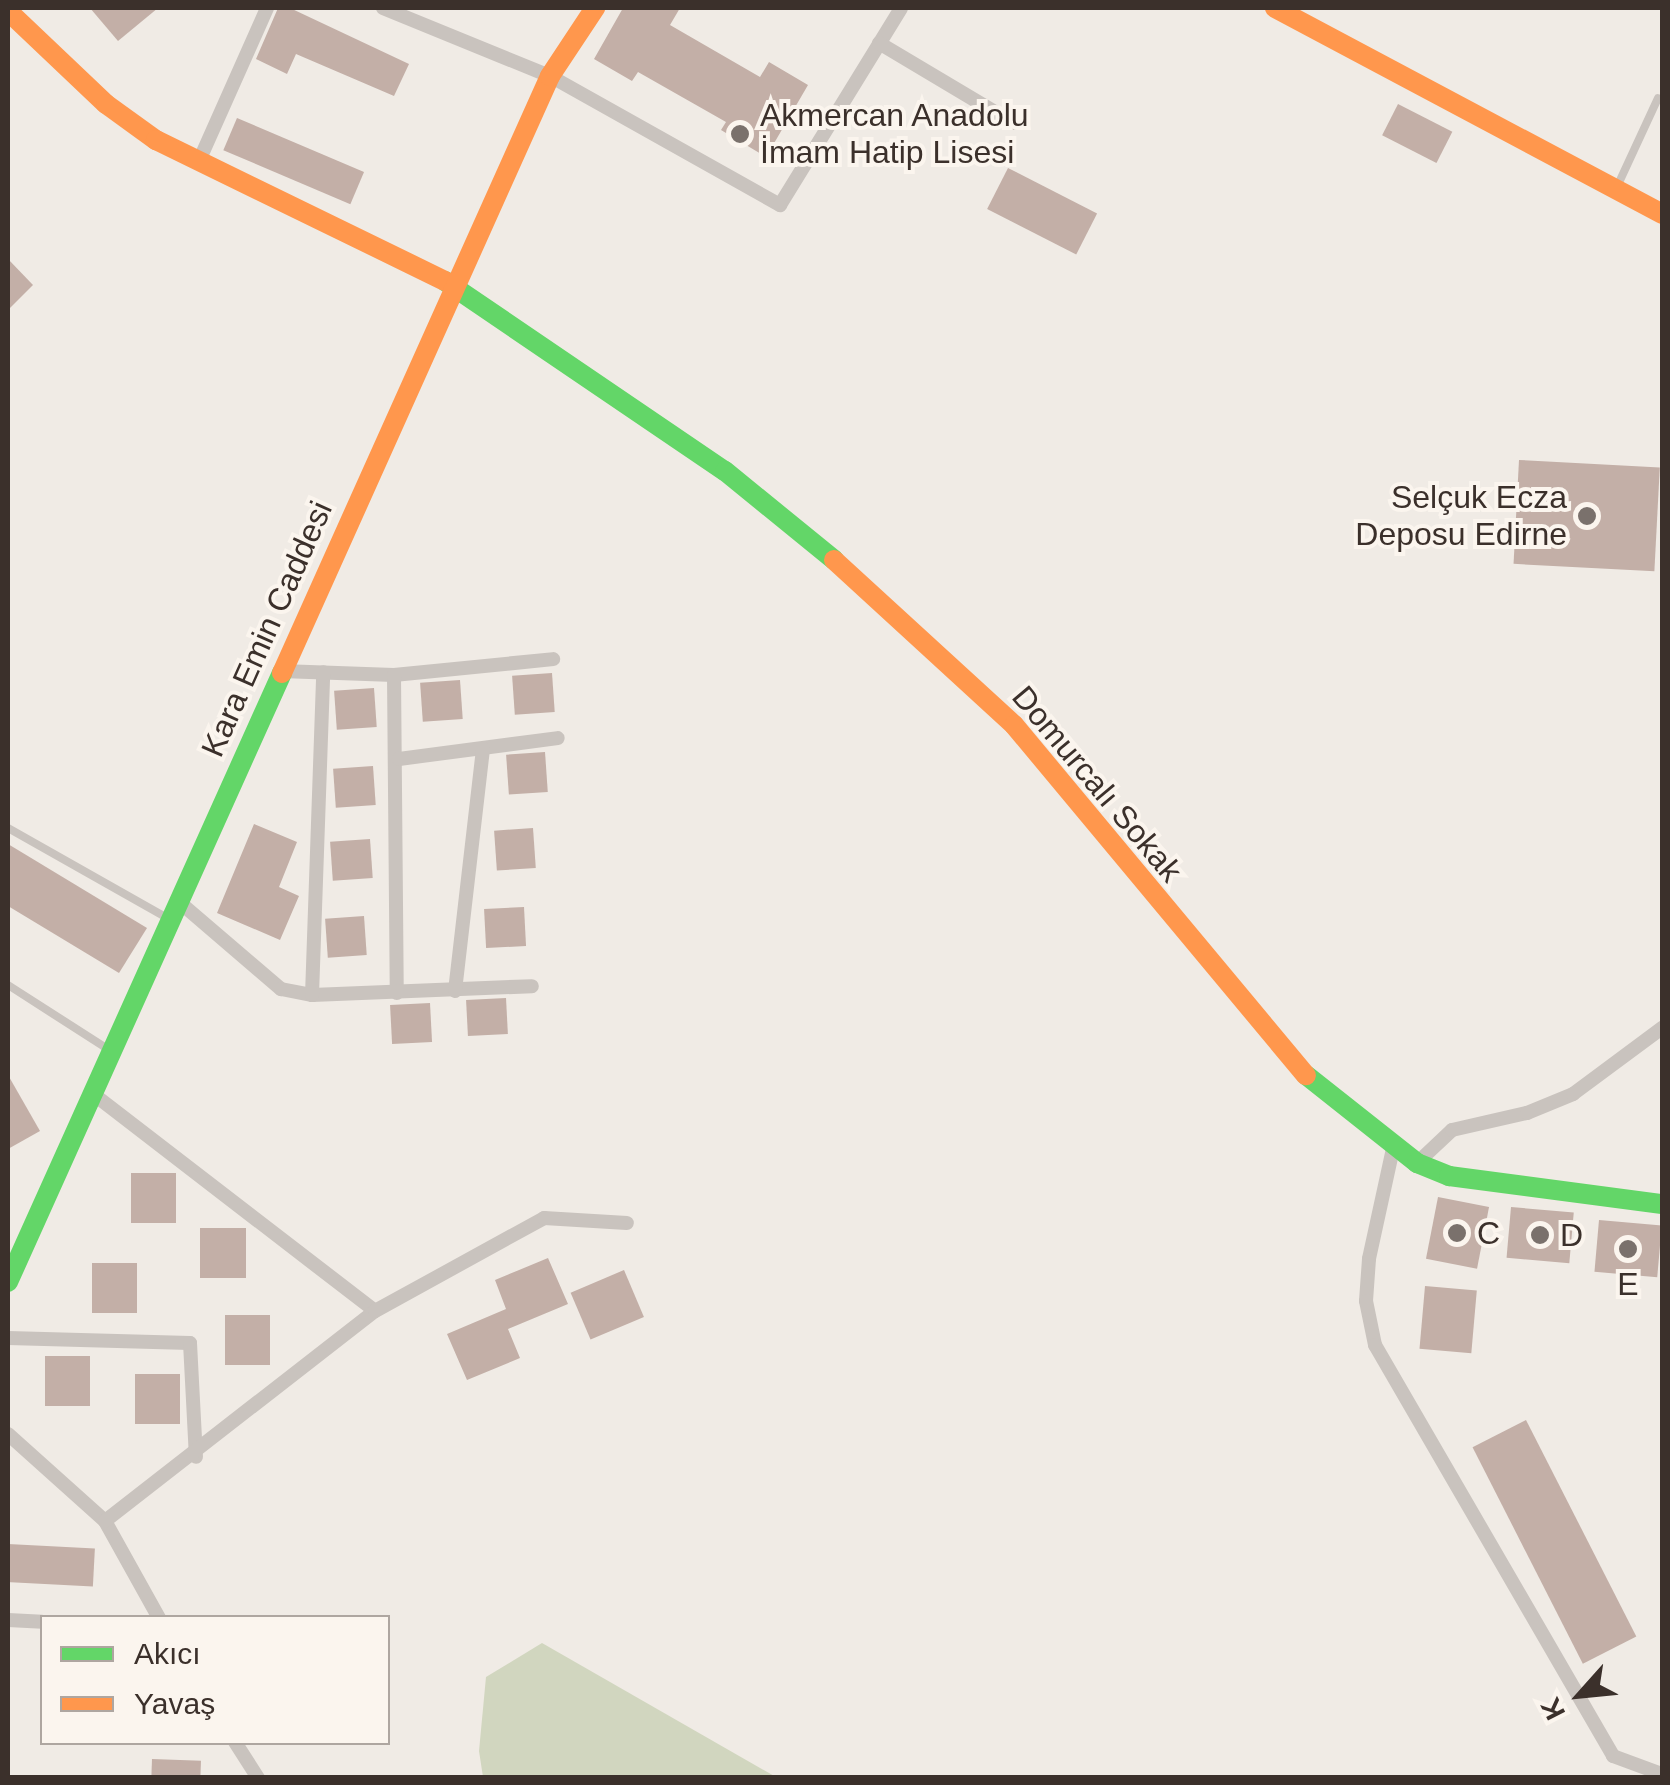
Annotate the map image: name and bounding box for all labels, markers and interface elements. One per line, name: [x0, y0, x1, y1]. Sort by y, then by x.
place label: Akmercan Anadolu İmam Hatip Lisesi: [760, 97, 1030, 172]
marker: Akmercan Anadolu İmam Hatip Lisesi: [729, 123, 751, 145]
place label: Selçuk Ecza Deposu Edirne: [1355, 479, 1567, 554]
street label: Kara Emin Caddesi: [193, 495, 341, 763]
marker: Selçuk Ecza Deposu Edirne: [1576, 505, 1598, 527]
street label: Domurcalı Sokak: [1004, 678, 1190, 890]
place label: C: [1477, 1214, 1500, 1252]
place label: D: [1560, 1216, 1583, 1254]
marker: C: [1446, 1222, 1468, 1244]
marker: D: [1529, 1224, 1551, 1246]
marker: E: [1617, 1238, 1639, 1260]
place label: E: [1617, 1265, 1639, 1303]
legend: [40, 1615, 390, 1745]
text: Akıcı: [134, 1637, 201, 1670]
north arrow: [1530, 1645, 1630, 1745]
text: Yavaş: [134, 1687, 215, 1720]
text: K: [1534, 1693, 1571, 1725]

